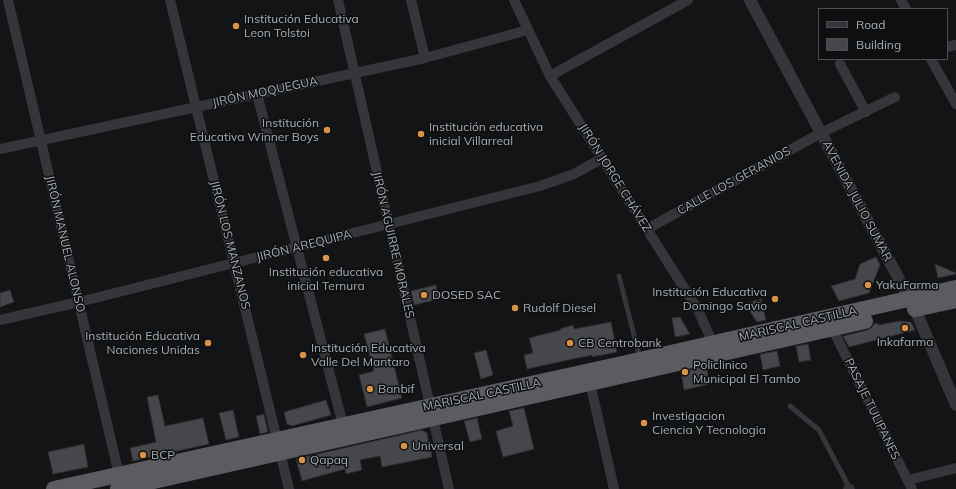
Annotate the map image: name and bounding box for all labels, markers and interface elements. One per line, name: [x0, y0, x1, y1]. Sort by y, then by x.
legend: [818, 8, 948, 60]
place label: Institución Educativa Leon Tolstoi: [244, 12, 359, 40]
text: Road: [856, 17, 885, 32]
marker: Institución Educativa Leon Tolstoi: [231, 21, 241, 31]
text: Building: [856, 37, 901, 52]
street label: JIRÓN MOQUEGUA: [211, 74, 319, 110]
place label: Institución Educativa Winner Boys: [190, 116, 319, 144]
place label: Institución educativa inicial Villarreal: [429, 120, 543, 148]
street label: JIRÓN JORGE CHÁVEZ: [576, 121, 654, 235]
marker: Institución Educativa Winner Boys: [322, 125, 332, 135]
marker: Institución educativa inicial Villarreal: [416, 129, 426, 139]
street label: AVENIDA JULIO SUMAR: [819, 138, 895, 264]
street label: CALLE LOS GERANIOS: [675, 144, 793, 218]
street label: JIRÓN AGUIRRE MORALES: [369, 170, 417, 320]
street label: JIRÓN MANUEL ALONSO: [42, 174, 88, 314]
street label: JIRÓN LOS MANZANOS: [207, 179, 253, 311]
street label: JIRÓN AREQUIPA: [255, 227, 353, 265]
marker: Institución educativa inicial Ternura: [321, 253, 331, 263]
place label: Institución educativa inicial Ternura: [269, 265, 383, 293]
place label: YakuFarma: [876, 278, 938, 292]
marker: YakuFarma: [863, 280, 873, 290]
place label: Institución Educativa Domingo Savio: [652, 285, 767, 313]
place label: DOSED SAC: [432, 288, 501, 302]
marker: DOSED SAC: [419, 290, 429, 300]
marker: Institución Educativa Domingo Savio: [770, 294, 780, 304]
place label: Rudolf Diesel: [523, 301, 596, 315]
marker: Rudolf Diesel: [510, 303, 520, 313]
street label: MARISCAL CASTILLA: [738, 303, 858, 345]
marker: Inkafarma: [900, 323, 910, 333]
place label: Institución Educativa Naciones Unidas: [85, 329, 200, 357]
place label: Inkafarma: [877, 335, 933, 349]
place label: CB Centrobank: [578, 336, 662, 350]
marker: Institución Educativa Naciones Unidas: [203, 338, 213, 348]
marker: CB Centrobank: [565, 338, 575, 348]
place label: Institución Educativa Valle Del Mantaro: [311, 341, 426, 369]
marker: Institución Educativa Valle Del Mantaro: [298, 350, 308, 360]
street label: PASAJE TULIPANES: [841, 356, 903, 462]
place label: Policlinico Municipal El Tambo: [693, 358, 800, 386]
marker: Policlinico Municipal El Tambo: [680, 367, 690, 377]
street label: MARISCAL CASTILLA: [422, 375, 542, 415]
place label: Banbif: [378, 382, 415, 396]
marker: Banbif: [365, 384, 375, 394]
place label: Investigacion Ciencia Y Tecnologia: [652, 409, 766, 437]
marker: Investigacion Ciencia Y Tecnologia: [639, 418, 649, 428]
place label: Universal: [412, 439, 464, 453]
marker: Universal: [399, 441, 409, 451]
place label: BCP: [151, 448, 175, 462]
marker: BCP: [138, 450, 148, 460]
place label: Qapaq: [310, 453, 348, 467]
marker: Qapaq: [297, 455, 307, 465]

